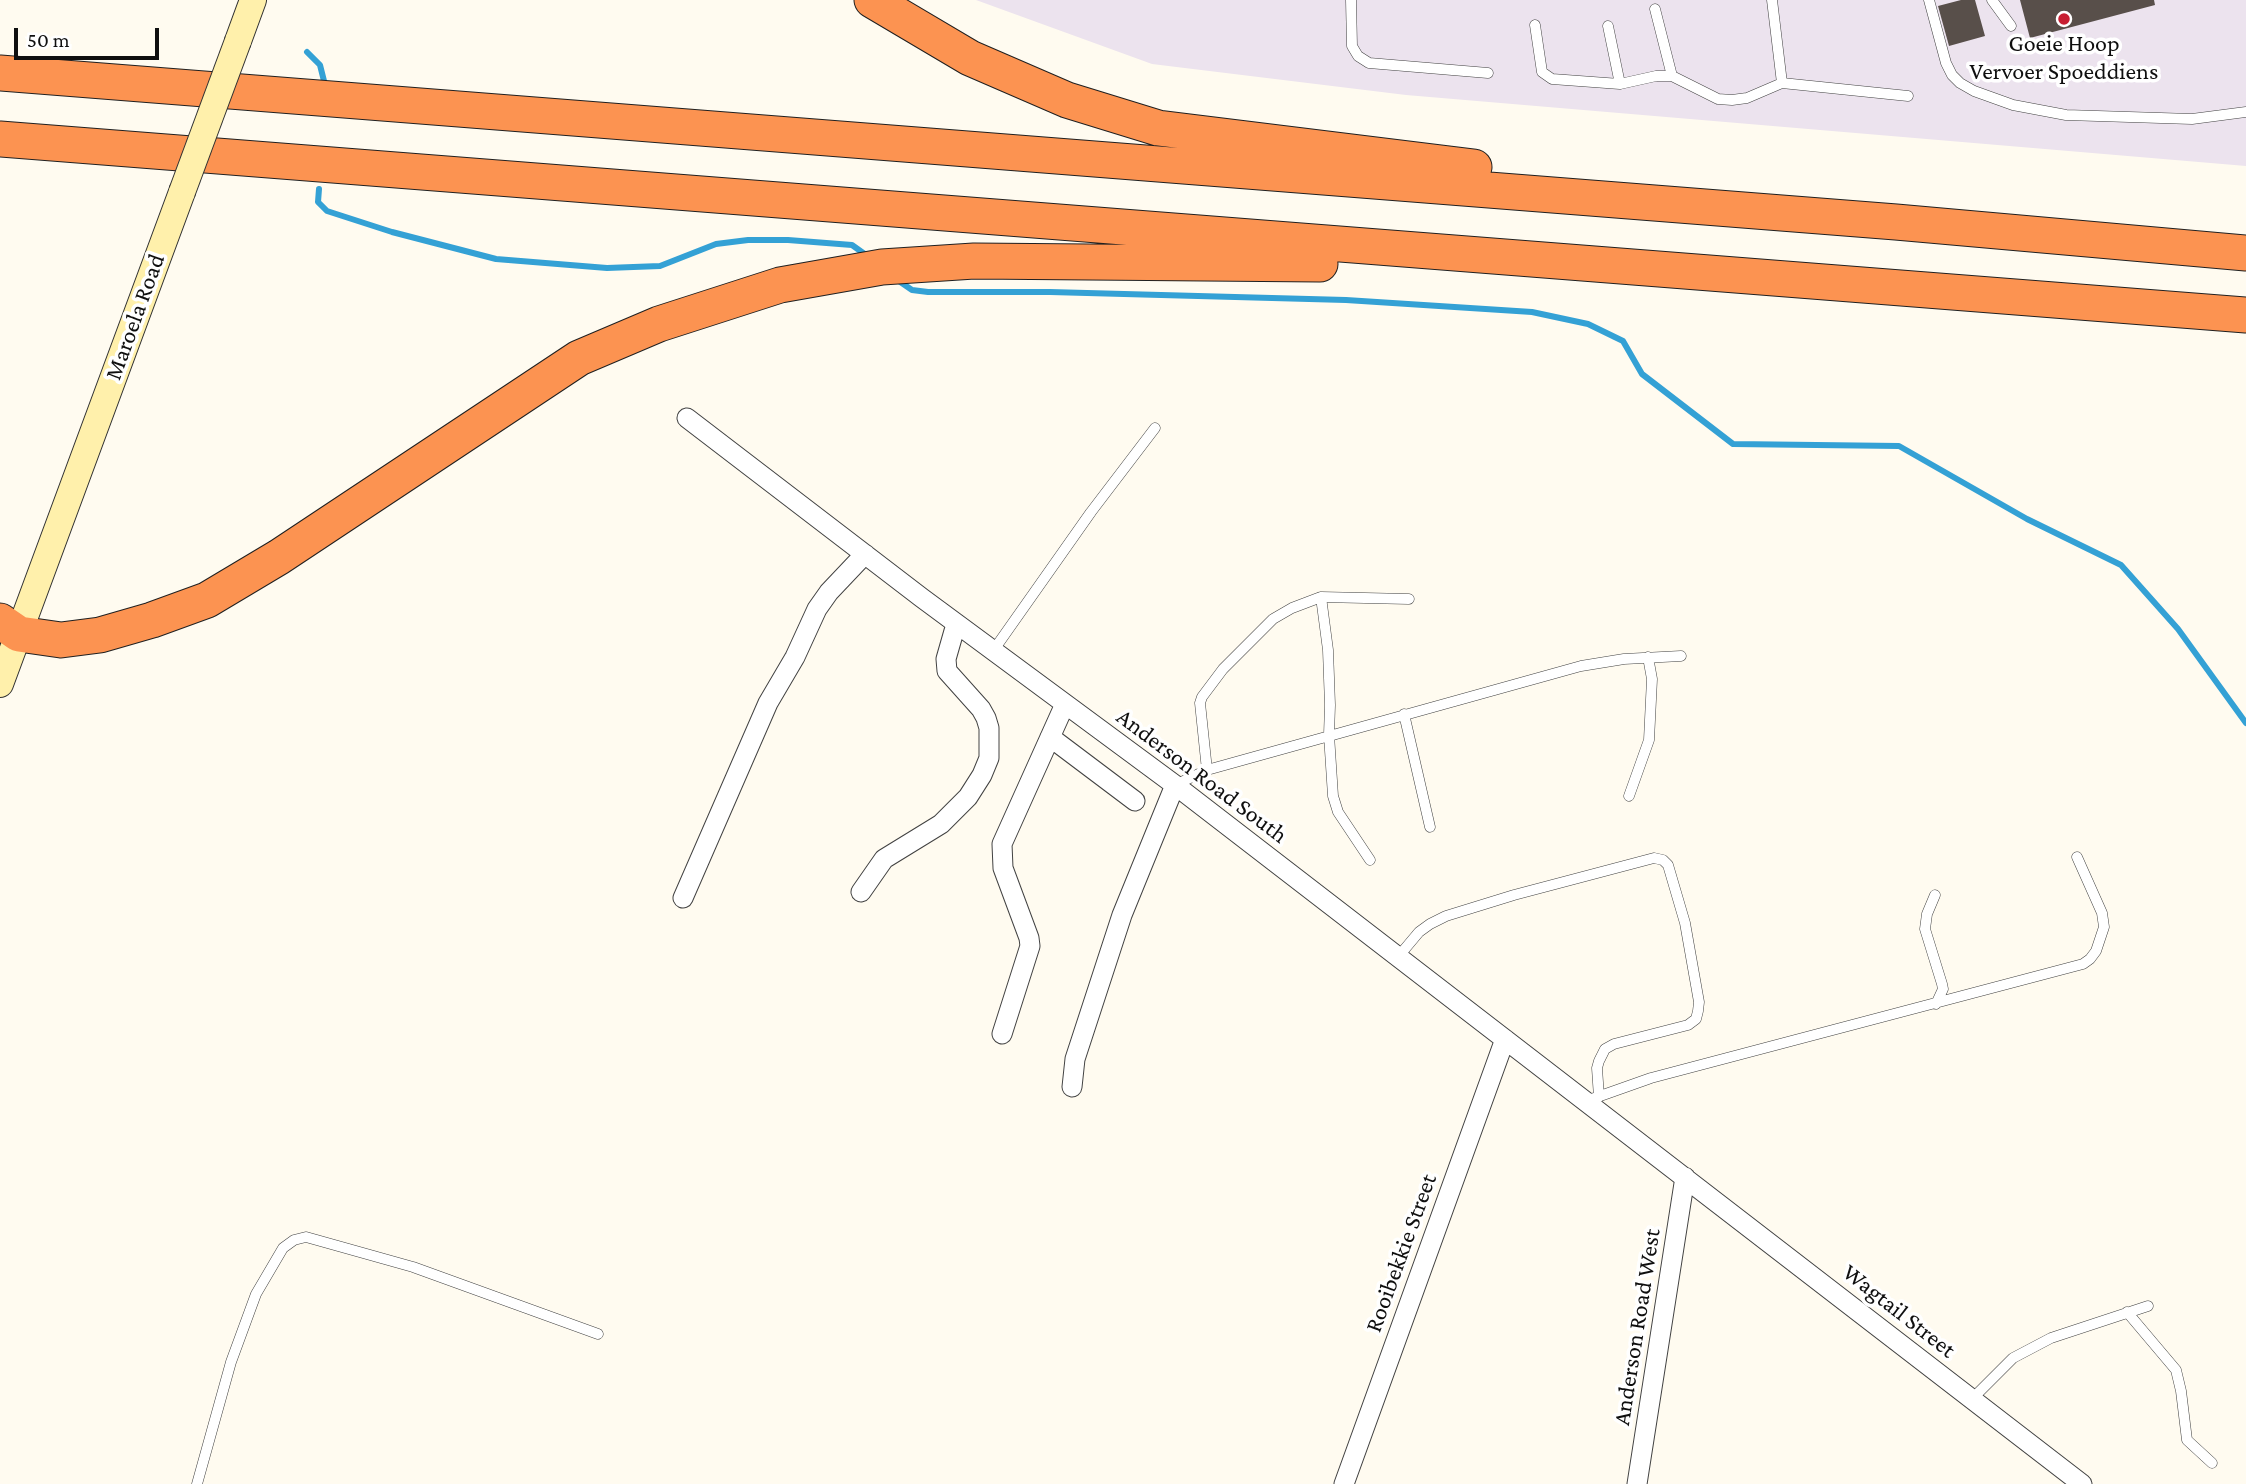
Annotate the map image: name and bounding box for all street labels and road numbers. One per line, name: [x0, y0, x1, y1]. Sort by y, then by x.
street label: Maroela Road: [99, 250, 171, 384]
street label: Anderson Road South: [1111, 702, 1293, 850]
street label: Rooibekkie Street: [1359, 1170, 1443, 1336]
street label: Anderson Road West: [1607, 1227, 1667, 1427]
street label: Wagtail Street: [1837, 1258, 1961, 1364]

